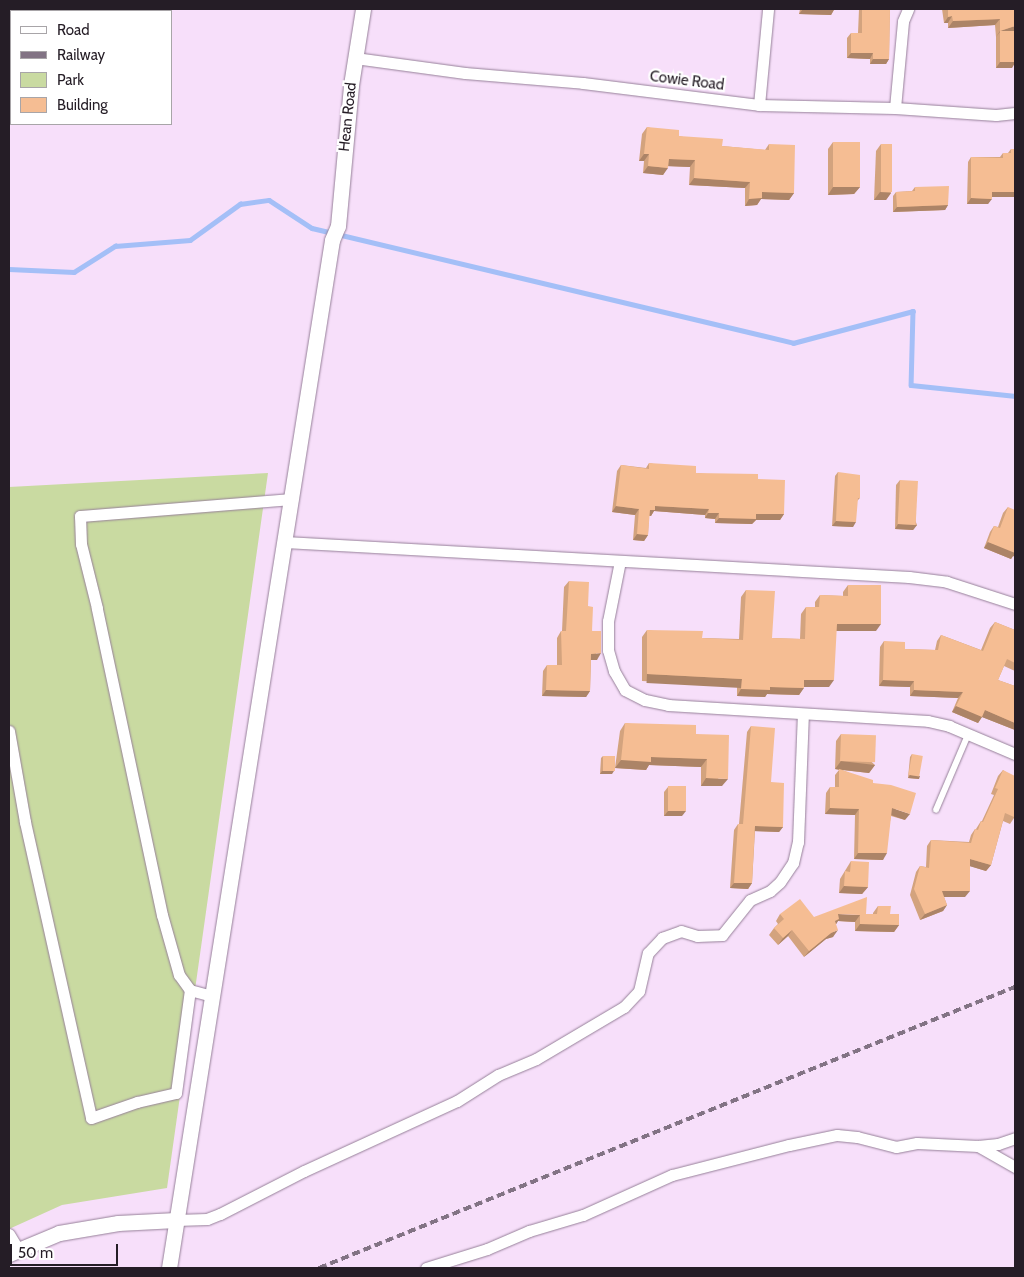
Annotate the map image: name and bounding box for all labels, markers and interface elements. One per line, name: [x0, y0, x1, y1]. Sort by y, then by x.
legend: [10, 10, 172, 125]
text: Road: [57, 21, 90, 39]
text: Railway: [57, 46, 105, 64]
street label: Cowie Road: [649, 68, 725, 94]
text: Park: [57, 71, 84, 89]
street label: Hean Road: [335, 81, 361, 153]
text: Building: [57, 96, 108, 114]
scale bar: [12, 1234, 120, 1266]
text: 50 m: [18, 1244, 53, 1262]

